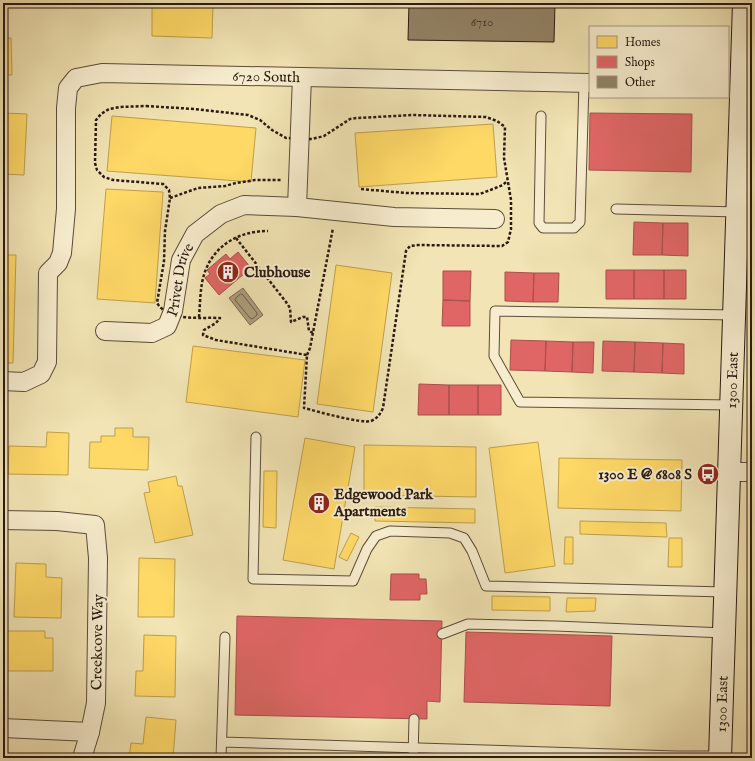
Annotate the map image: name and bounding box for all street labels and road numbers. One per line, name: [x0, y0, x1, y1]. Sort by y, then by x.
street label: 6720 South: [232, 67, 300, 87]
street label: Privet Drive: [163, 240, 198, 320]
street label: 1300 East: [722, 352, 743, 409]
street label: Creekcove Way: [87, 593, 108, 690]
street label: 1300 East: [712, 675, 733, 733]

